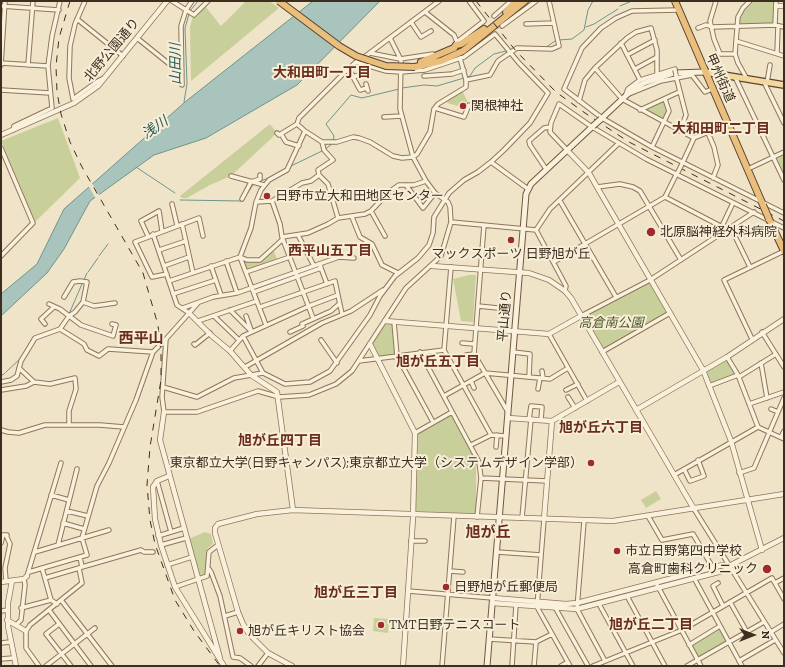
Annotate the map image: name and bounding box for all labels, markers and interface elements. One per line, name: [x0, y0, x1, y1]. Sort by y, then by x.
street label: 北野公園通り: [81, 15, 143, 85]
water label: 山田川: [167, 43, 185, 85]
street label: 甲州街道: [702, 51, 738, 105]
district label: 大和田町一丁目: [273, 65, 371, 81]
place label: 関根神社: [471, 98, 523, 114]
marker: 関根神社: [458, 101, 468, 111]
water label: 浅川: [139, 113, 171, 143]
district label: 大和田町二丁目: [672, 121, 770, 137]
place label: 日野市立大和田地区センター: [275, 188, 444, 204]
marker: 日野市立大和田地区センター: [262, 191, 272, 201]
place label: 北原脳神経外科病院: [660, 224, 777, 240]
marker: 北原脳神経外科病院: [645, 226, 657, 238]
marker: マックスポーツ 日野旭が丘: [506, 235, 516, 245]
district label: 西平山五丁目: [288, 243, 372, 259]
place label: マックスポーツ 日野旭が丘: [432, 246, 590, 262]
street label: 平山通り: [495, 289, 515, 343]
park label: 高倉南公園: [579, 315, 643, 331]
district label: 西平山: [119, 330, 163, 348]
district label: 旭が丘五丁目: [396, 354, 480, 370]
district label: 旭が丘六丁目: [559, 420, 643, 436]
district label: 旭が丘四丁目: [238, 433, 322, 449]
place label: 東京都立大学(日野キャンパス);東京都立大学（システムデザイン学部）: [170, 455, 583, 471]
marker: 東京都立大学(日野キャンパス);東京都立大学（システムデザイン学部）: [586, 458, 596, 468]
district label: 旭が丘: [466, 524, 510, 542]
place label: 市立日野第四中学校: [625, 543, 742, 559]
marker: 市立日野第四中学校: [612, 546, 622, 556]
place label: 高倉町歯科クリニック: [628, 561, 758, 577]
marker: 高倉町歯科クリニック: [761, 563, 773, 575]
place label: 日野旭が丘郵便局: [454, 579, 558, 595]
marker: 日野旭が丘郵便局: [441, 582, 451, 592]
district label: 旭が丘三丁目: [314, 585, 398, 601]
north arrow: [733, 615, 773, 655]
place label: TMT日野テニスコート: [389, 617, 521, 633]
district label: 旭が丘二丁目: [609, 617, 693, 633]
marker: TMT日野テニスコート: [376, 620, 386, 630]
place label: 旭が丘キリスト協会: [248, 623, 365, 639]
marker: 旭が丘キリスト協会: [235, 626, 245, 636]
text: N: [759, 631, 772, 639]

